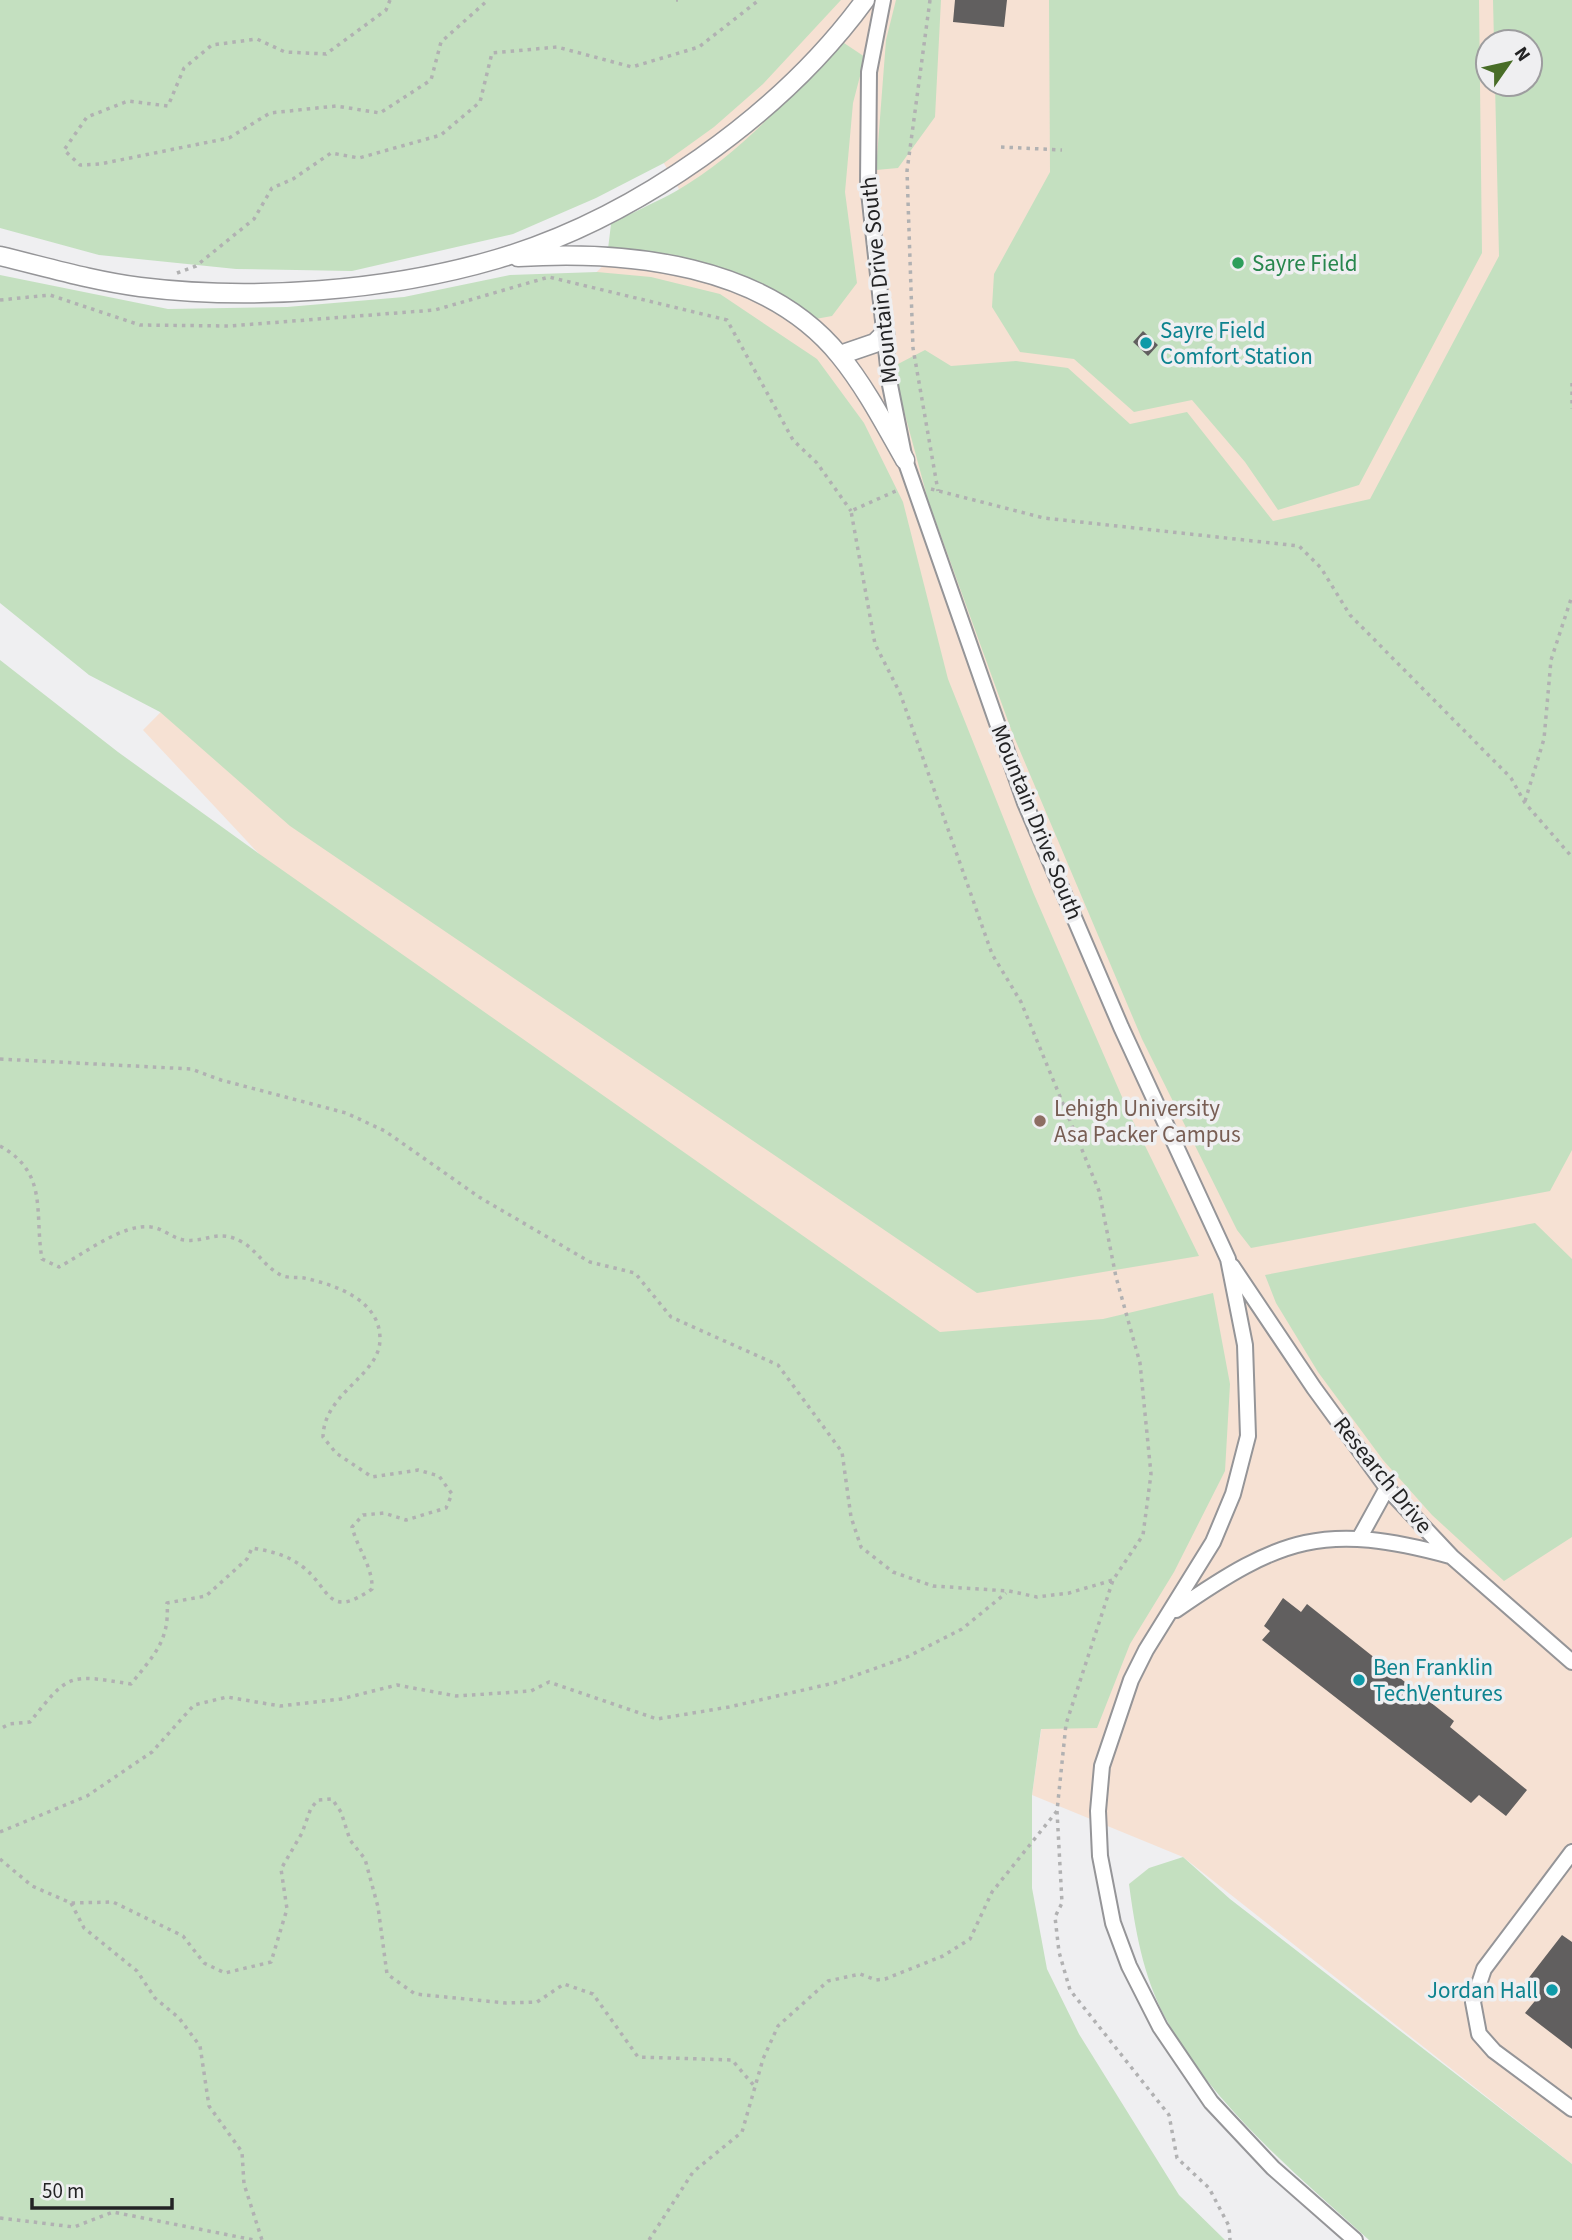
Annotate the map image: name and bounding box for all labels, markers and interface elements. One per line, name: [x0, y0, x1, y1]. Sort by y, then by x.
north arrow: [1474, 28, 1544, 98]
text: N: [1507, 42, 1537, 67]
street label: Mountain Drive South: [852, 175, 906, 385]
place label: Sayre Field: [1252, 247, 1357, 280]
marker: Sayre Field: [1230, 255, 1246, 271]
place label: Sayre Field Comfort Station: [1160, 314, 1313, 373]
marker: Sayre Field Comfort Station: [1138, 335, 1154, 351]
street label: Mountain Drive South: [983, 719, 1091, 925]
place label: Lehigh University Asa Packer Campus: [1054, 1092, 1241, 1151]
marker: Lehigh University Asa Packer Campus: [1032, 1113, 1048, 1129]
street label: Research Drive: [1326, 1410, 1440, 1540]
place label: Ben Franklin TechVentures: [1373, 1651, 1503, 1710]
marker: Ben Franklin TechVentures: [1351, 1672, 1367, 1688]
place label: Jordan Hall: [1427, 1974, 1538, 2007]
marker: Jordan Hall: [1544, 1982, 1560, 1998]
scale bar: [32, 2166, 172, 2210]
text: 50 m: [42, 2176, 84, 2206]

